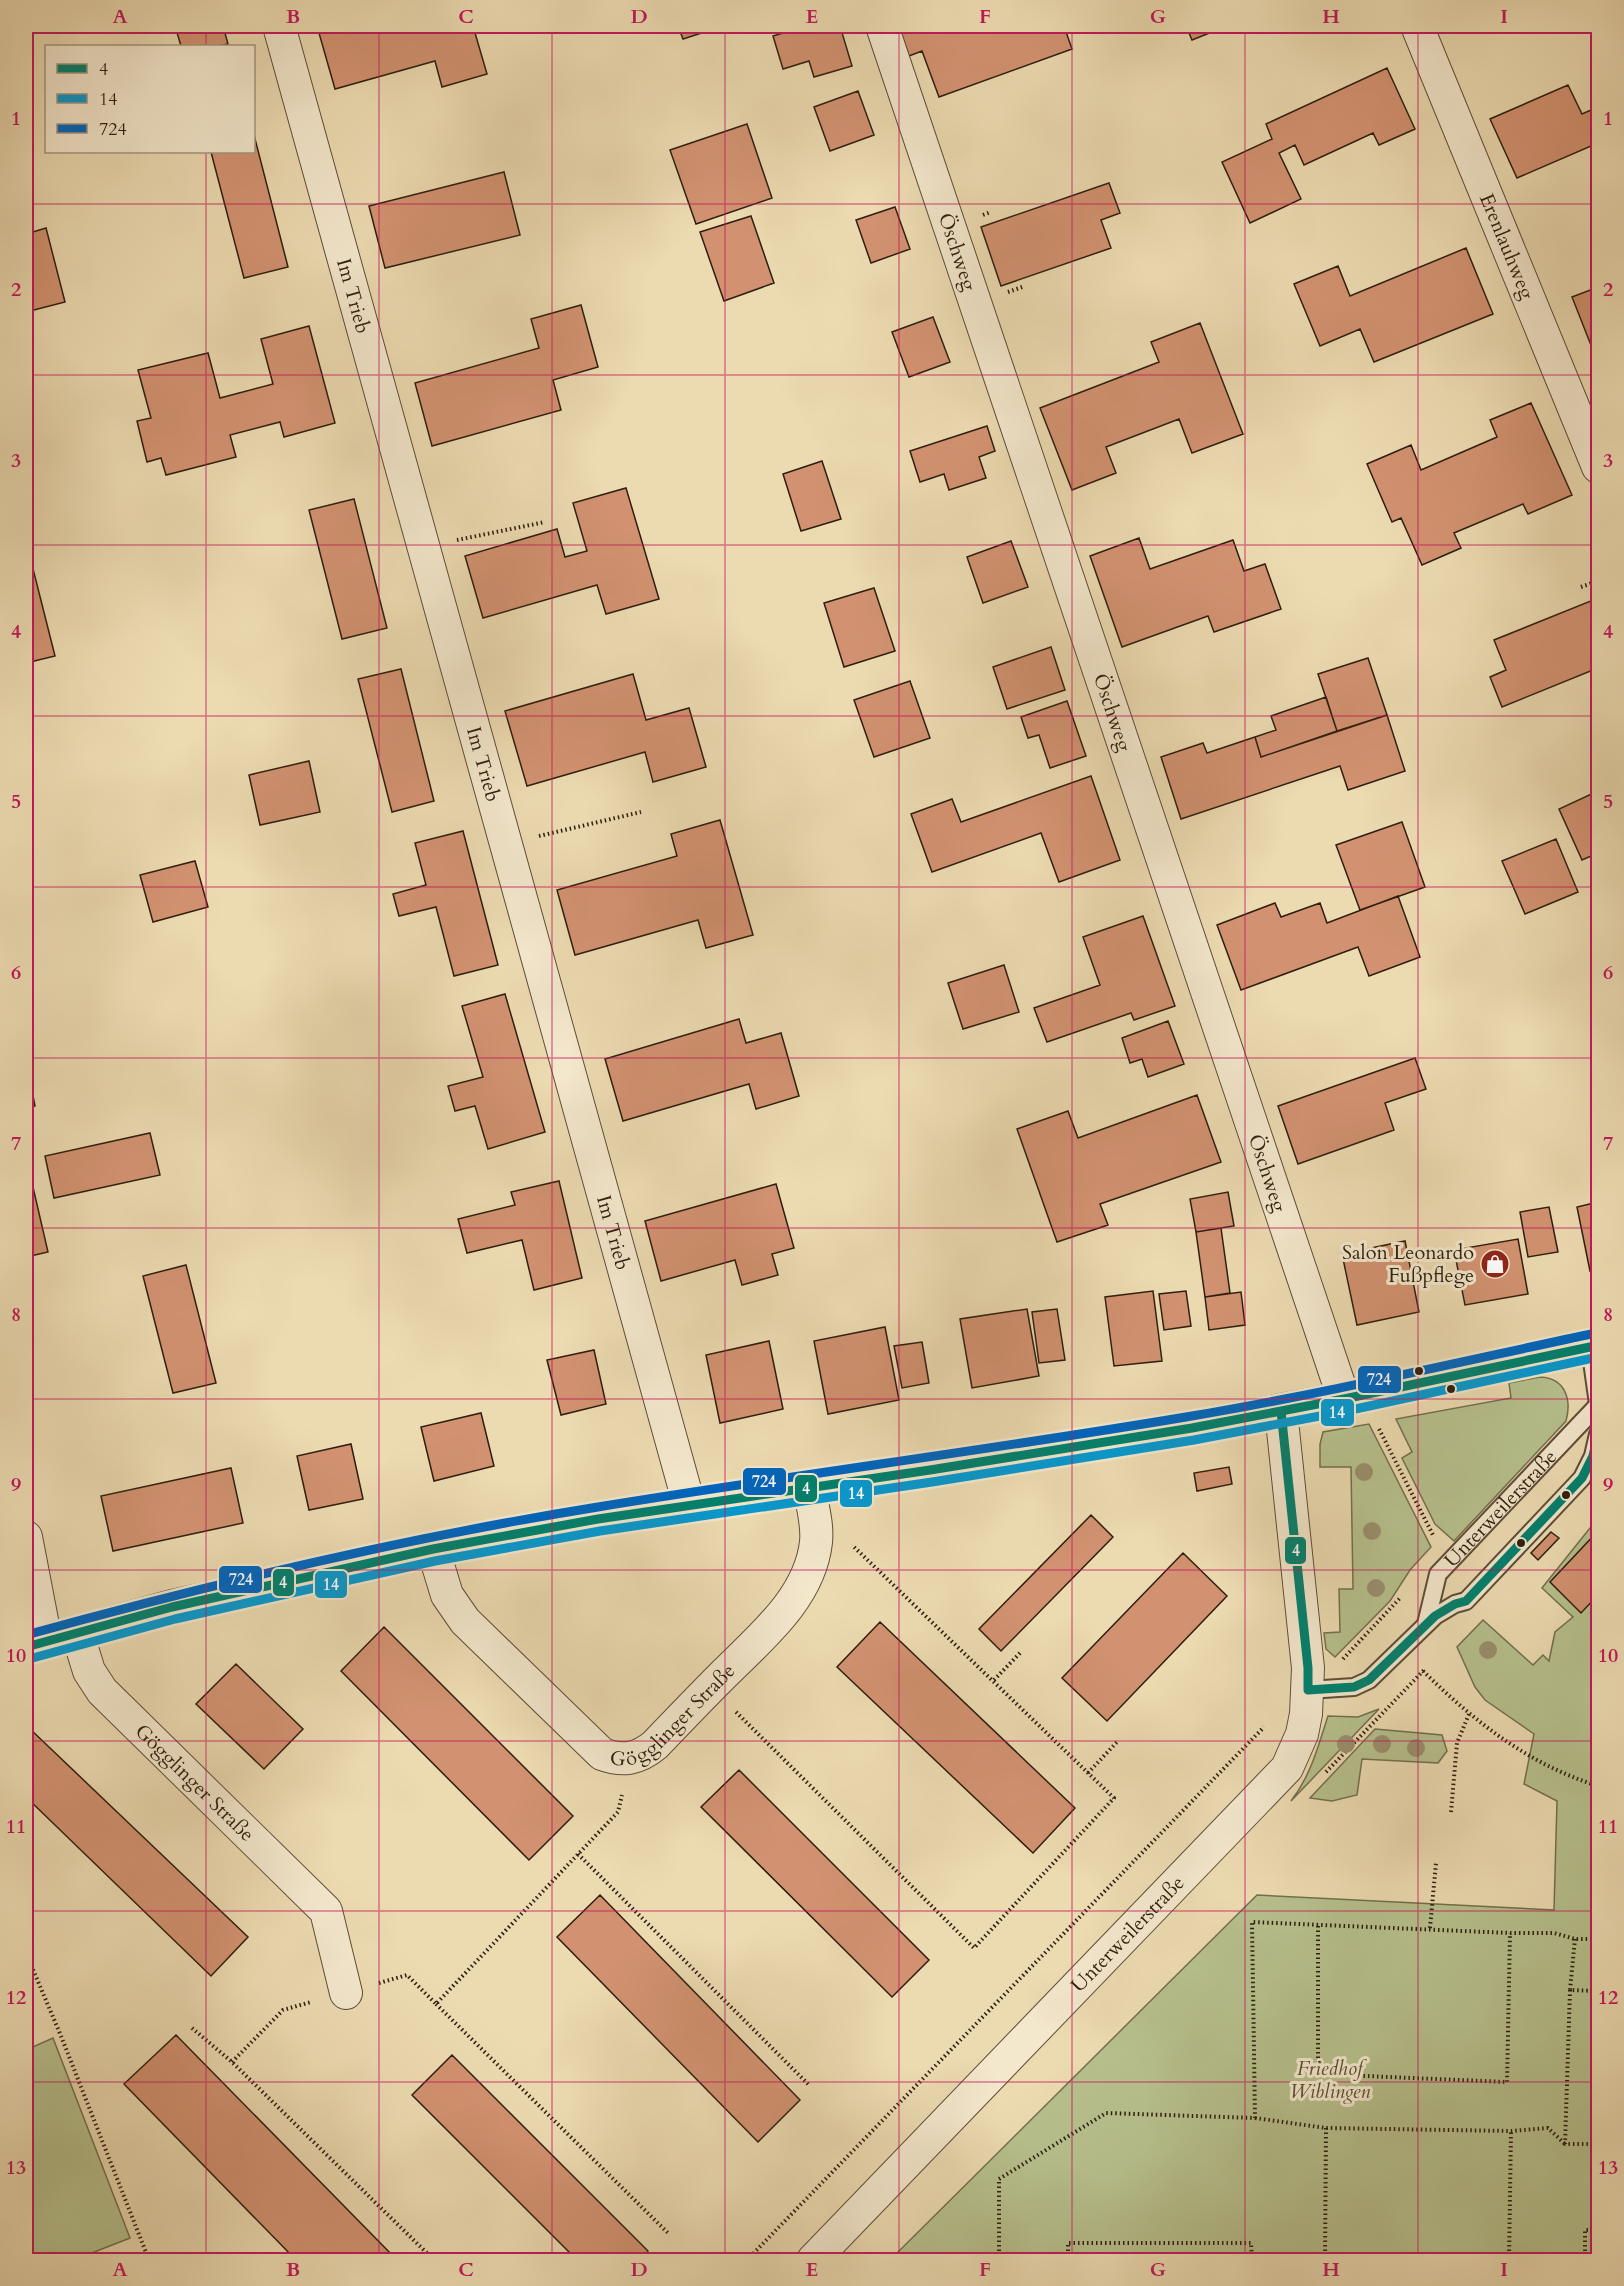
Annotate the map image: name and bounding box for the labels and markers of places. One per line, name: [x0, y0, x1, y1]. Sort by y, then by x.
place label: Salon Leonardo Fußpflege: [1342, 1239, 1474, 1289]
shop icon: Salon Leonardo Fußpflege: [1479, 1248, 1511, 1280]
unlabelled marker: [1413, 1365, 1425, 1377]
unlabelled marker: [1445, 1383, 1457, 1395]
unlabelled marker: [1560, 1489, 1572, 1501]
unlabelled marker: [1515, 1537, 1527, 1549]

